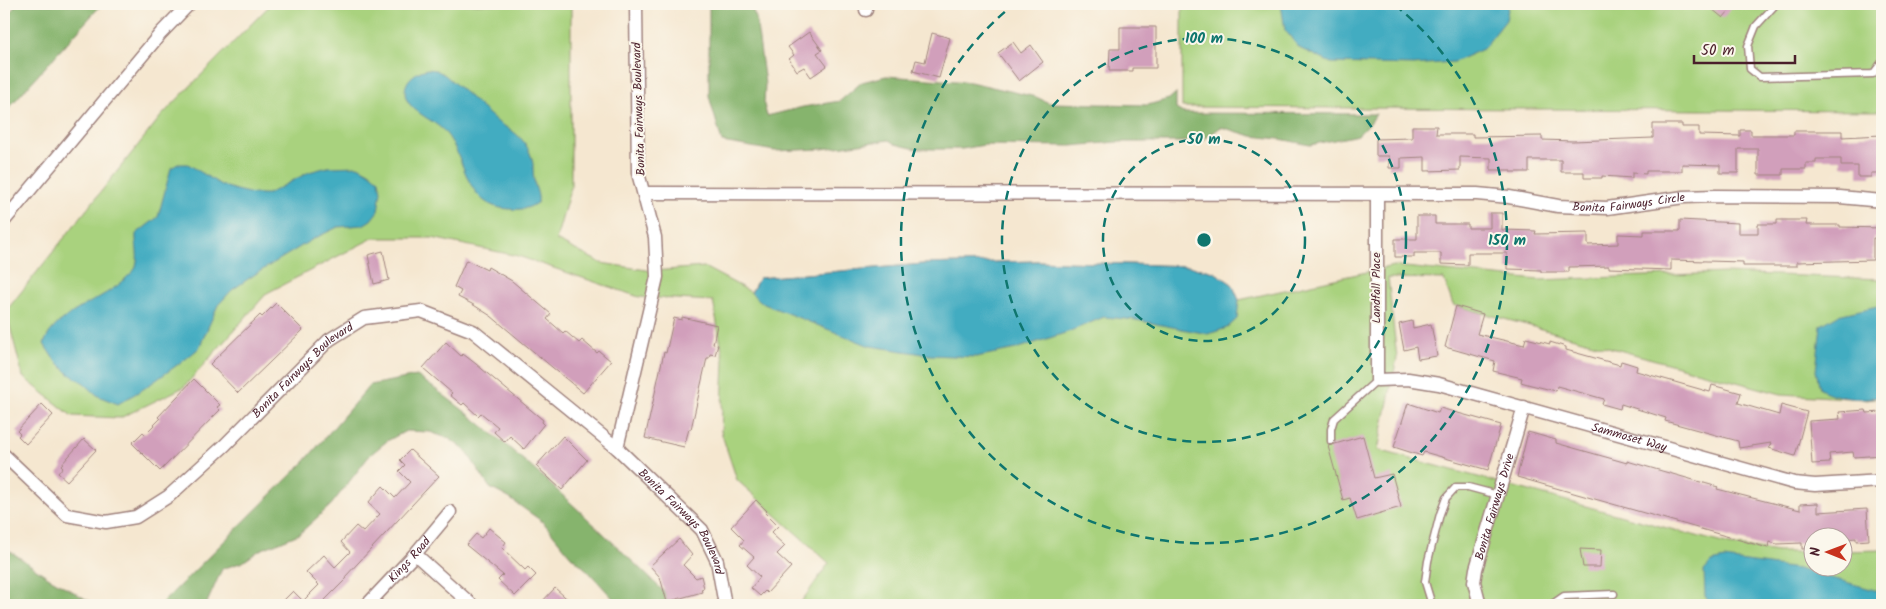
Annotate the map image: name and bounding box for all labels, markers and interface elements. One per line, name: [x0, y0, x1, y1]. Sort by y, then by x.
text: 100 m: [1185, 27, 1223, 51]
scale bar: [1694, 32, 1795, 64]
text: 50 m: [1701, 39, 1735, 63]
street label: Bonita Fairways Boulevard: [627, 41, 651, 176]
text: 50 m: [1186, 128, 1221, 152]
street label: Bonita Fairways Circle: [1572, 187, 1687, 218]
text: 150 m: [1488, 229, 1526, 253]
centre of rings: [1195, 231, 1213, 249]
street label: Landfall Place: [1367, 252, 1386, 324]
street label: Bonita Fairways Boulevard: [247, 317, 358, 422]
street label: Sammoset Way: [1590, 418, 1669, 457]
street label: Bonita Fairways Drive: [1470, 450, 1519, 562]
street label: Bonita Fairways Boulevard: [634, 464, 729, 577]
north arrow: [1804, 526, 1854, 576]
street label: Kings Road: [383, 532, 436, 587]
text: N: [1805, 547, 1827, 556]

